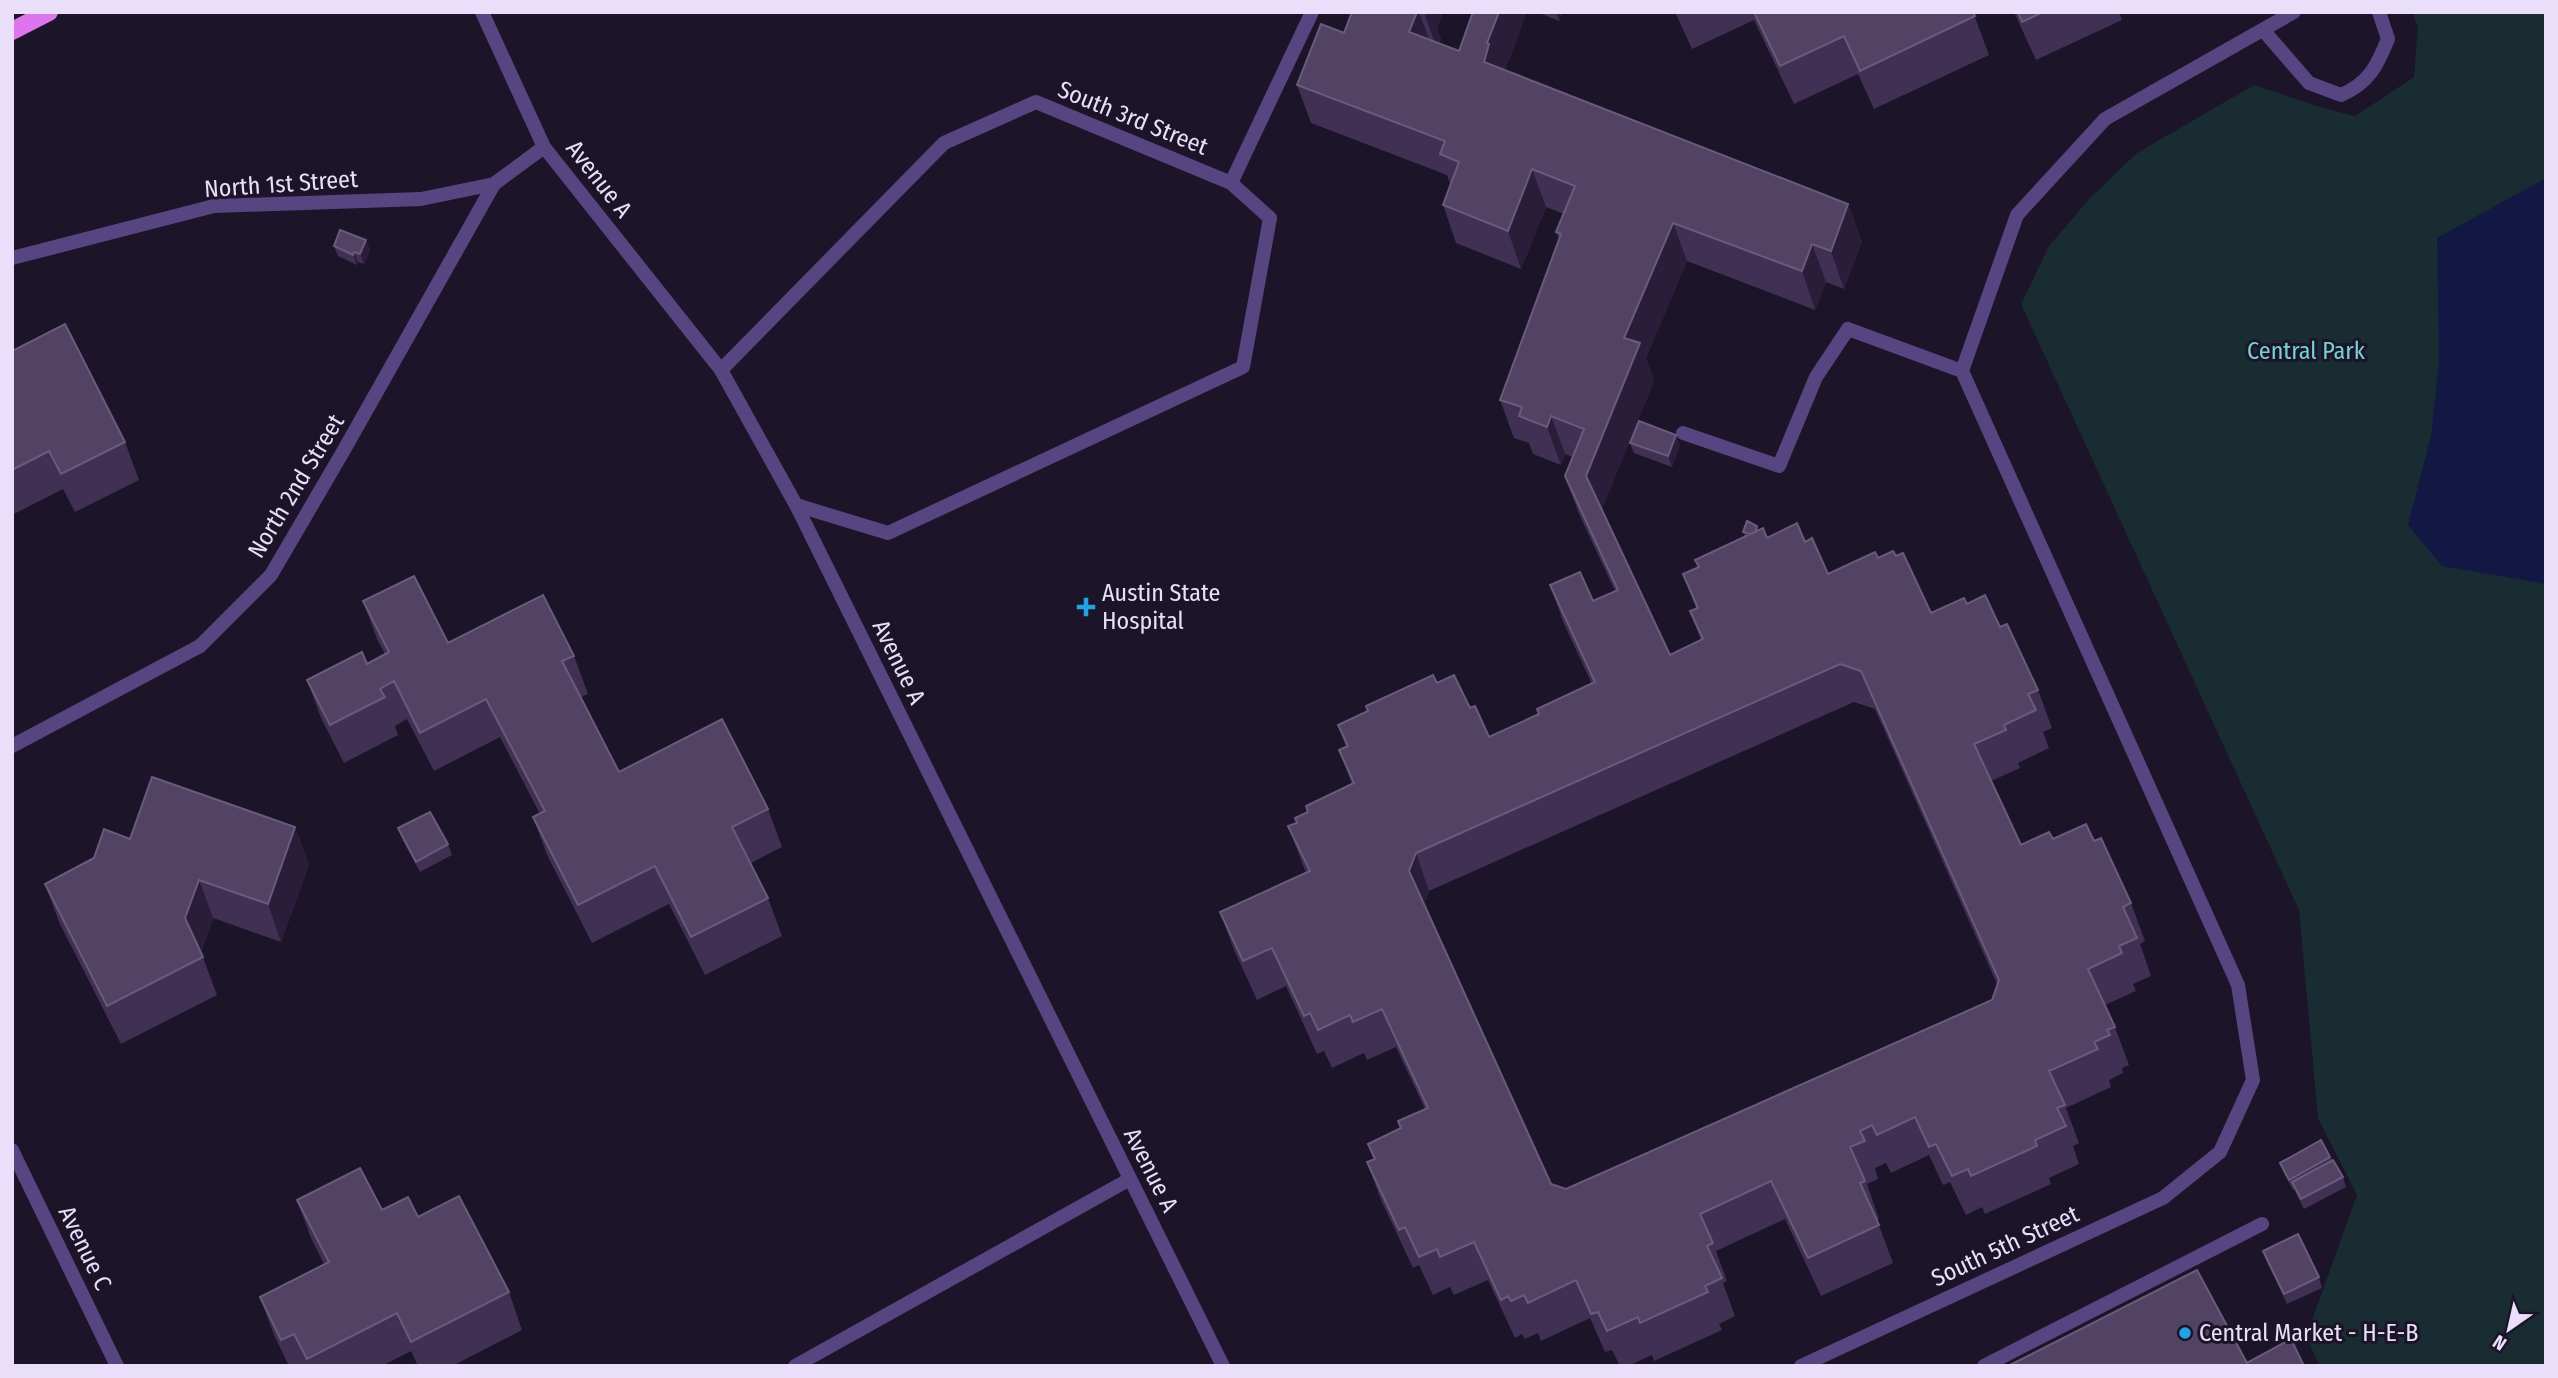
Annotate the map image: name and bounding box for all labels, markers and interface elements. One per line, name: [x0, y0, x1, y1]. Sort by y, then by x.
street label: South 3rd Street: [1054, 75, 1212, 161]
street label: Avenue A: [560, 135, 638, 224]
street label: North 1st Street: [203, 165, 359, 203]
park label: Central Park: [2247, 337, 2366, 365]
street label: North 2nd Street: [242, 409, 350, 563]
place label: Austin State Hospital: [1102, 579, 1220, 635]
marker: Austin State Hospital: [1076, 597, 1096, 617]
street label: Avenue A: [867, 615, 932, 709]
street label: Avenue A: [1118, 1123, 1184, 1217]
street label: South 5th Street: [1927, 1200, 2083, 1292]
street label: Avenue C: [53, 1201, 117, 1295]
north arrow: [2474, 1294, 2544, 1364]
place label: Central Market - H-E-B: [2199, 1319, 2418, 1347]
marker: Central Market - H-E-B: [2177, 1325, 2193, 1341]
text: N: [2489, 1330, 2511, 1355]

